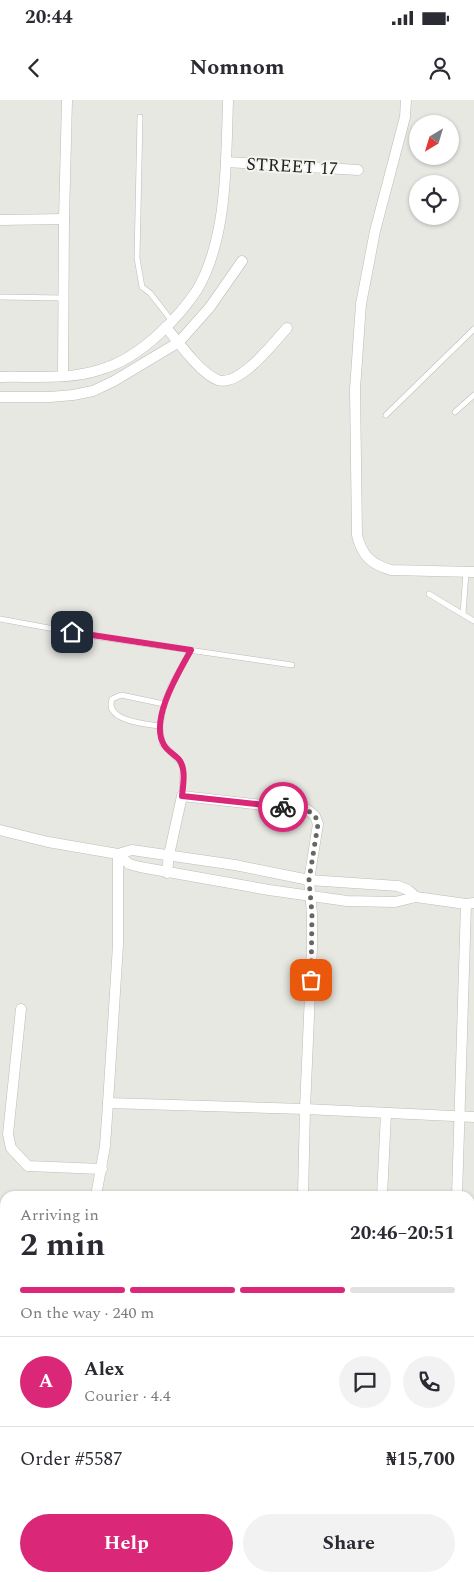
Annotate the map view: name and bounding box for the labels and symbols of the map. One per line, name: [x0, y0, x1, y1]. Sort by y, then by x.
north arrow: [409, 115, 459, 165]
street label: STREET 17: [245, 151, 338, 182]
pin: [51, 611, 93, 653]
courier: [258, 782, 308, 832]
pin: [290, 959, 332, 1001]

